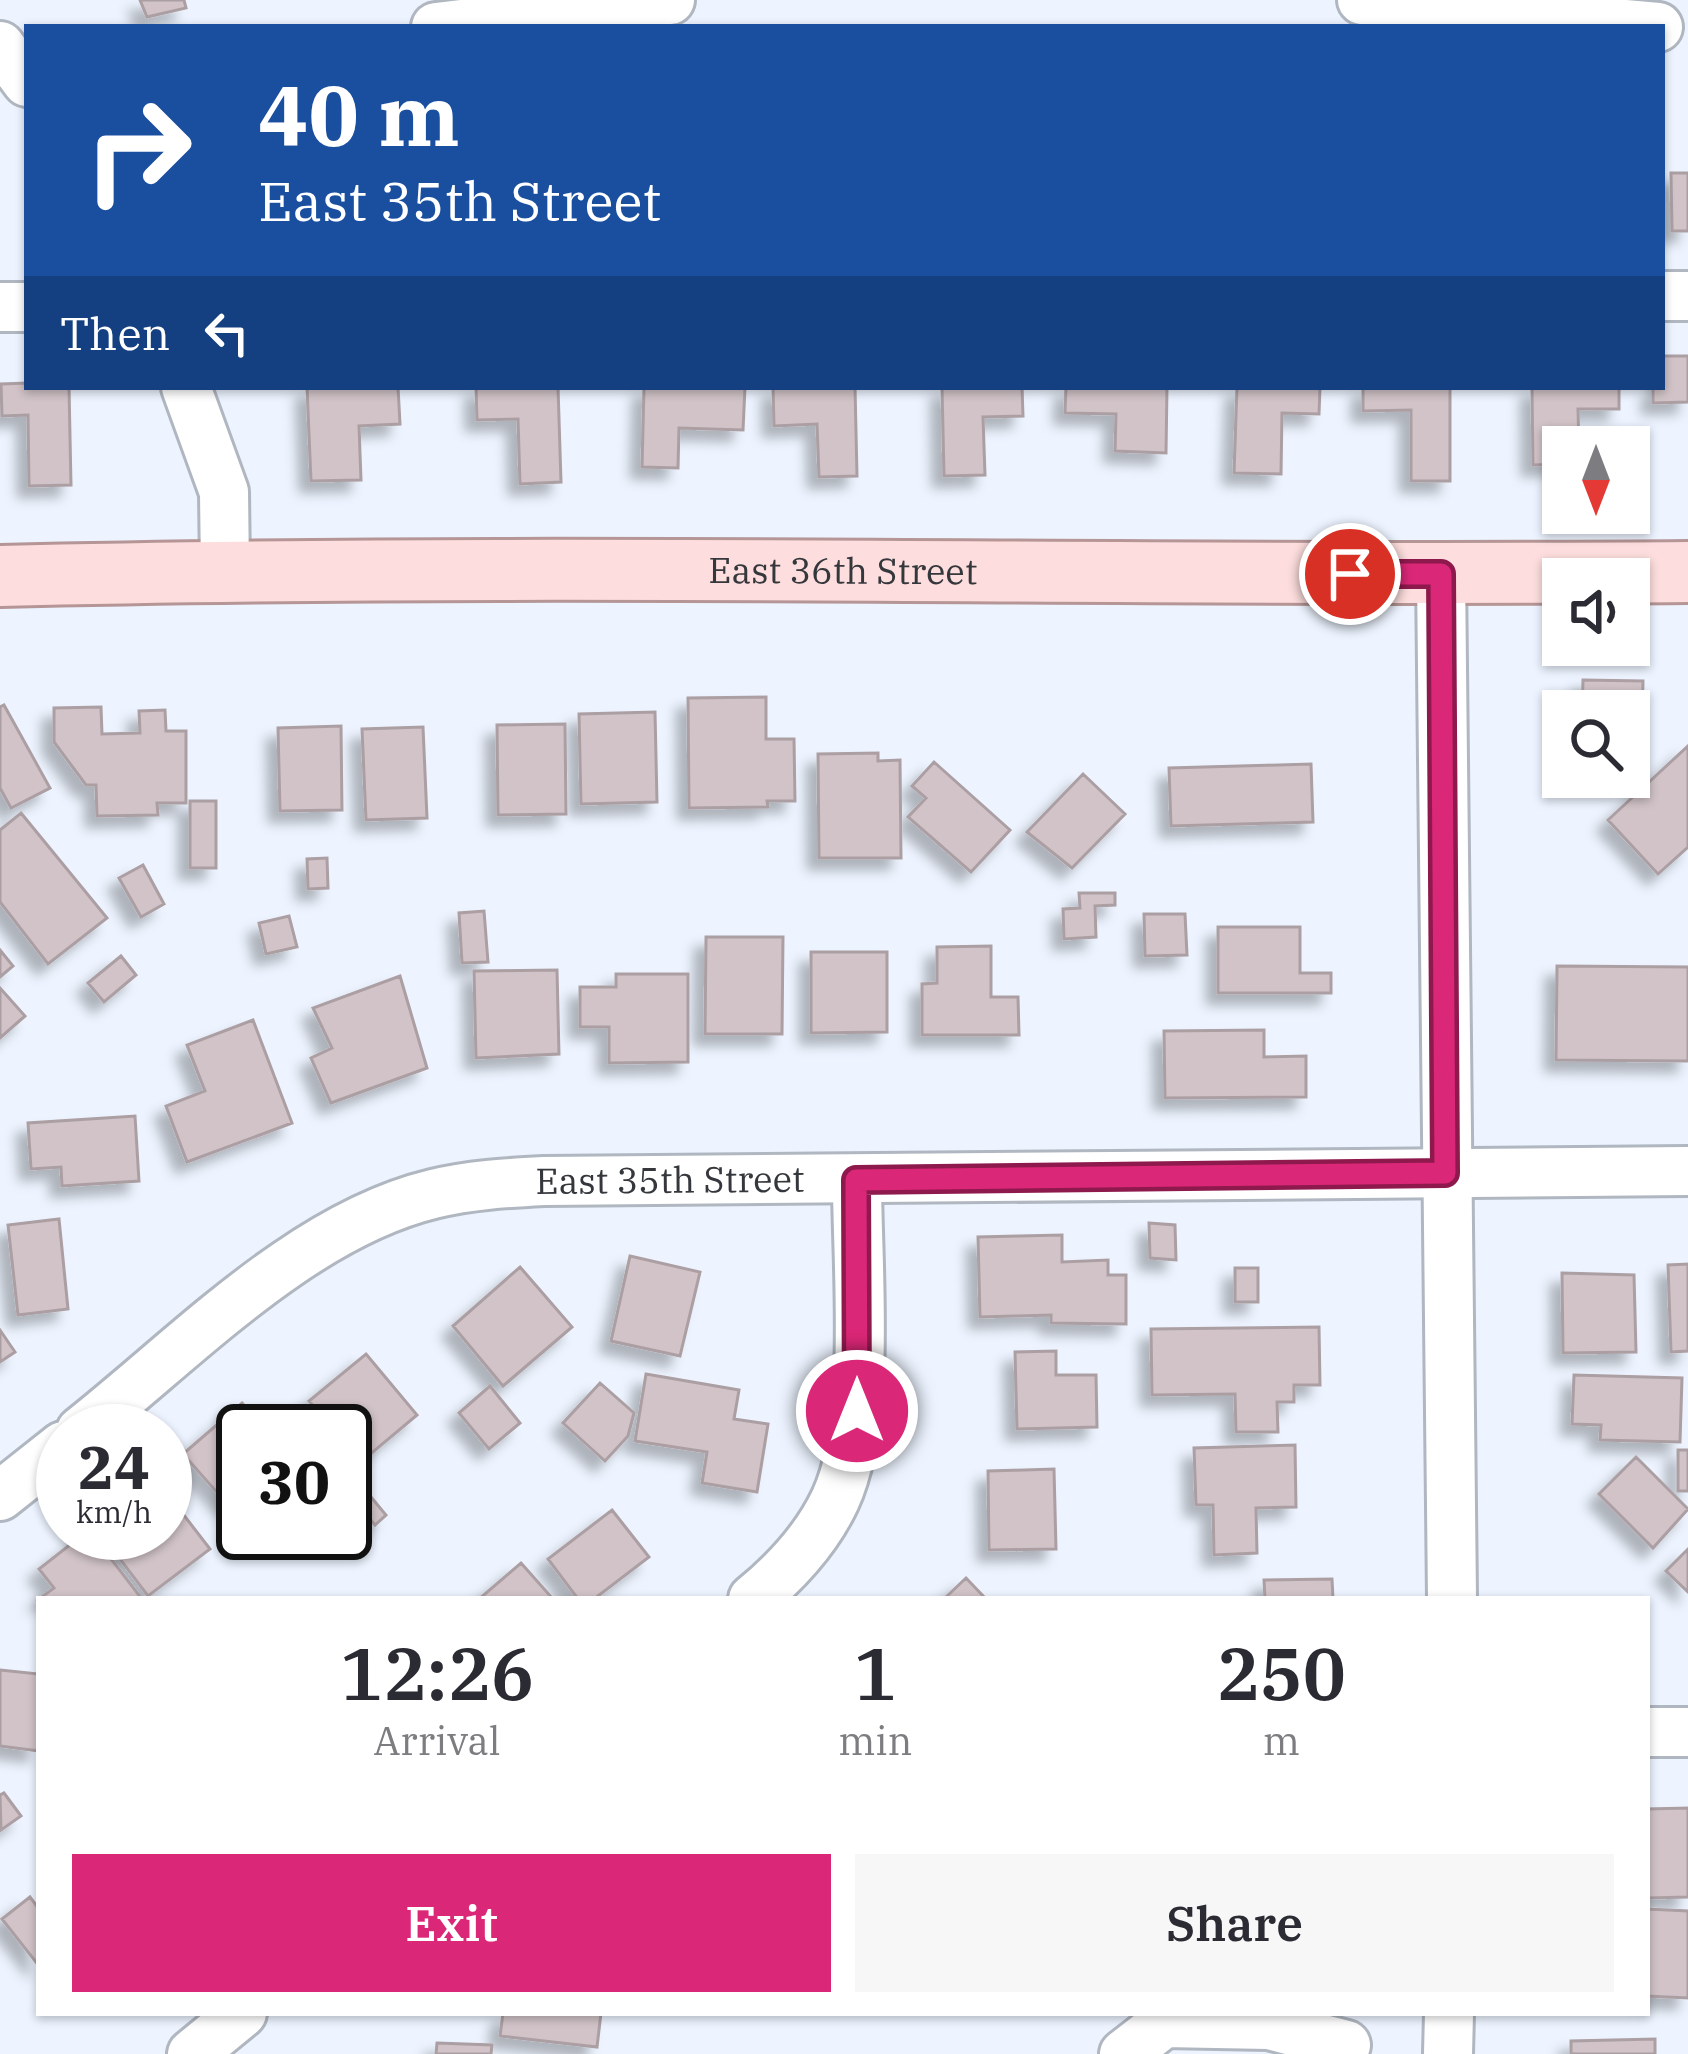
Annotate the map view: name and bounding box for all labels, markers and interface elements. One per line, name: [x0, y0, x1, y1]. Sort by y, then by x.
text: 40 m: [258, 60, 460, 169]
icon: right: [60, 72, 216, 228]
text: East 35th Street: [258, 166, 661, 236]
icon: left: [194, 300, 260, 366]
text: Then: [60, 304, 170, 362]
north arrow: [1542, 426, 1650, 534]
map controls: [1542, 426, 1650, 798]
pin: [1299, 523, 1401, 625]
icon: arrive: [1317, 541, 1383, 607]
street label: East 36th Street: [708, 546, 978, 594]
button: sound: [1542, 558, 1650, 666]
button: search: [1542, 690, 1650, 798]
street label: East 35th Street: [535, 1155, 805, 1204]
position arrow: [794, 1348, 920, 1474]
speed limit sign: 30: [216, 1404, 372, 1560]
text: 24: [78, 1427, 150, 1506]
text: km/h: [76, 1492, 152, 1531]
text: 12:26: [340, 1626, 534, 1720]
text: 1: [854, 1626, 897, 1720]
text: 250: [1216, 1626, 1346, 1720]
text: Arrival: [374, 1715, 501, 1766]
text: min: [838, 1715, 913, 1766]
text: m: [1263, 1715, 1300, 1766]
button: Exit: [72, 1854, 831, 1992]
button: Share: [855, 1854, 1614, 1992]

